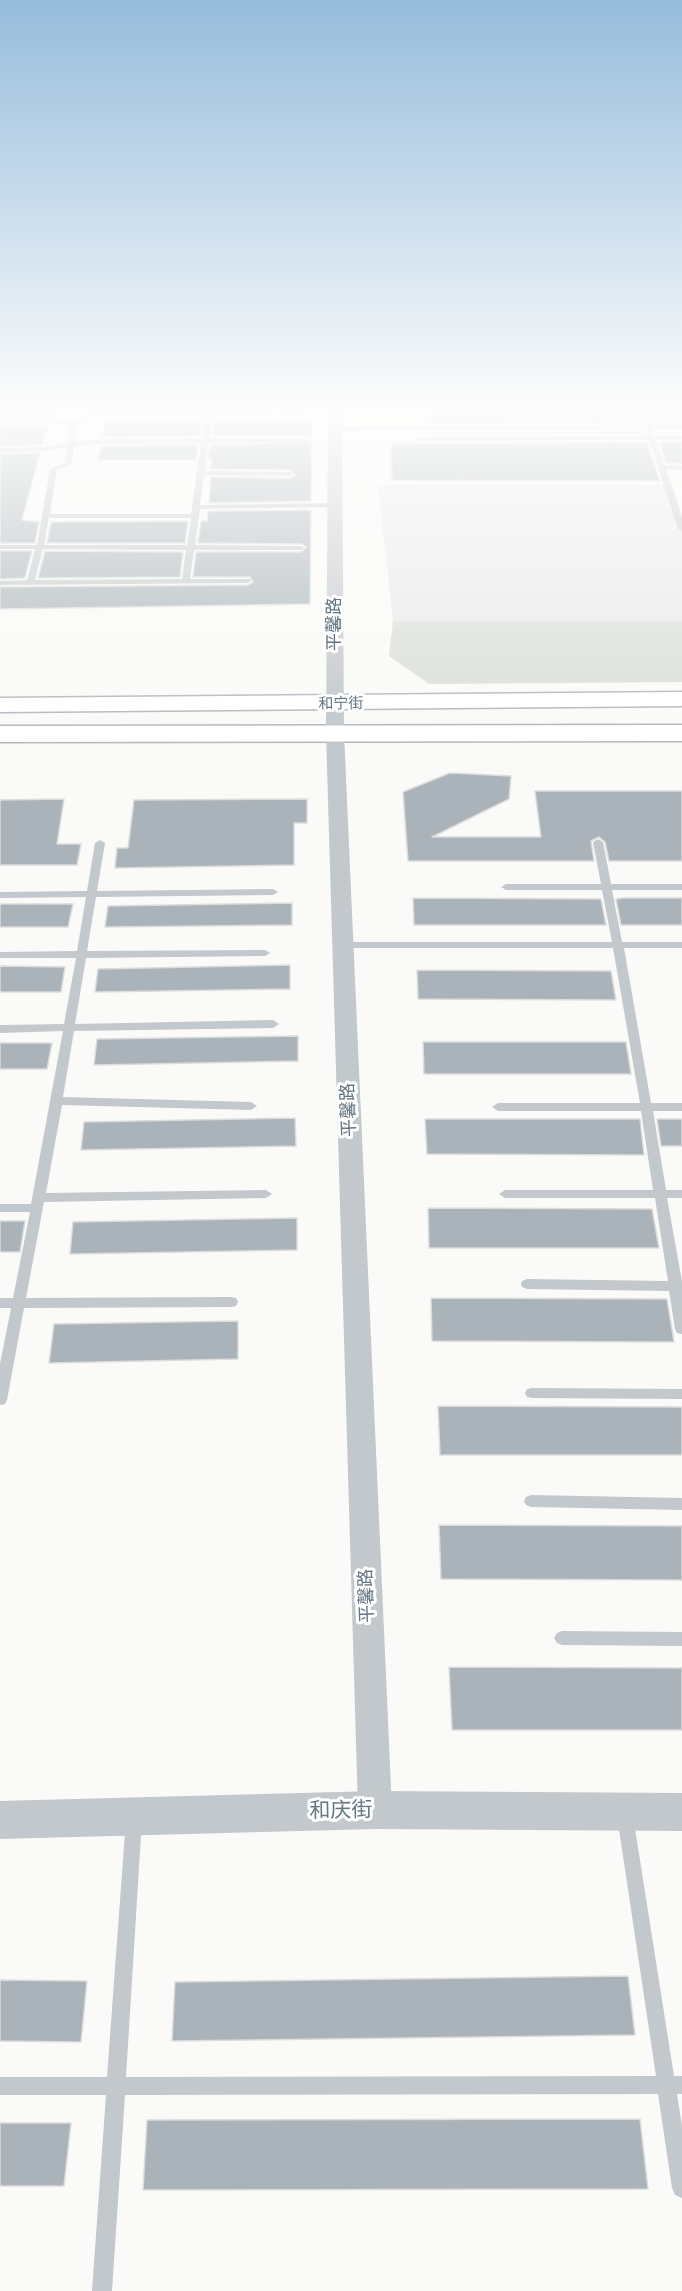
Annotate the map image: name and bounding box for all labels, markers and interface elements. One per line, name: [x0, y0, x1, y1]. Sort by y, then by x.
street label: 平馨路: [324, 597, 346, 651]
street label: 和宁街: [318, 695, 364, 713]
street label: 平馨路: [337, 1083, 361, 1137]
street label: 平馨路: [355, 1569, 379, 1623]
street label: 和庆街: [309, 1798, 373, 1824]

